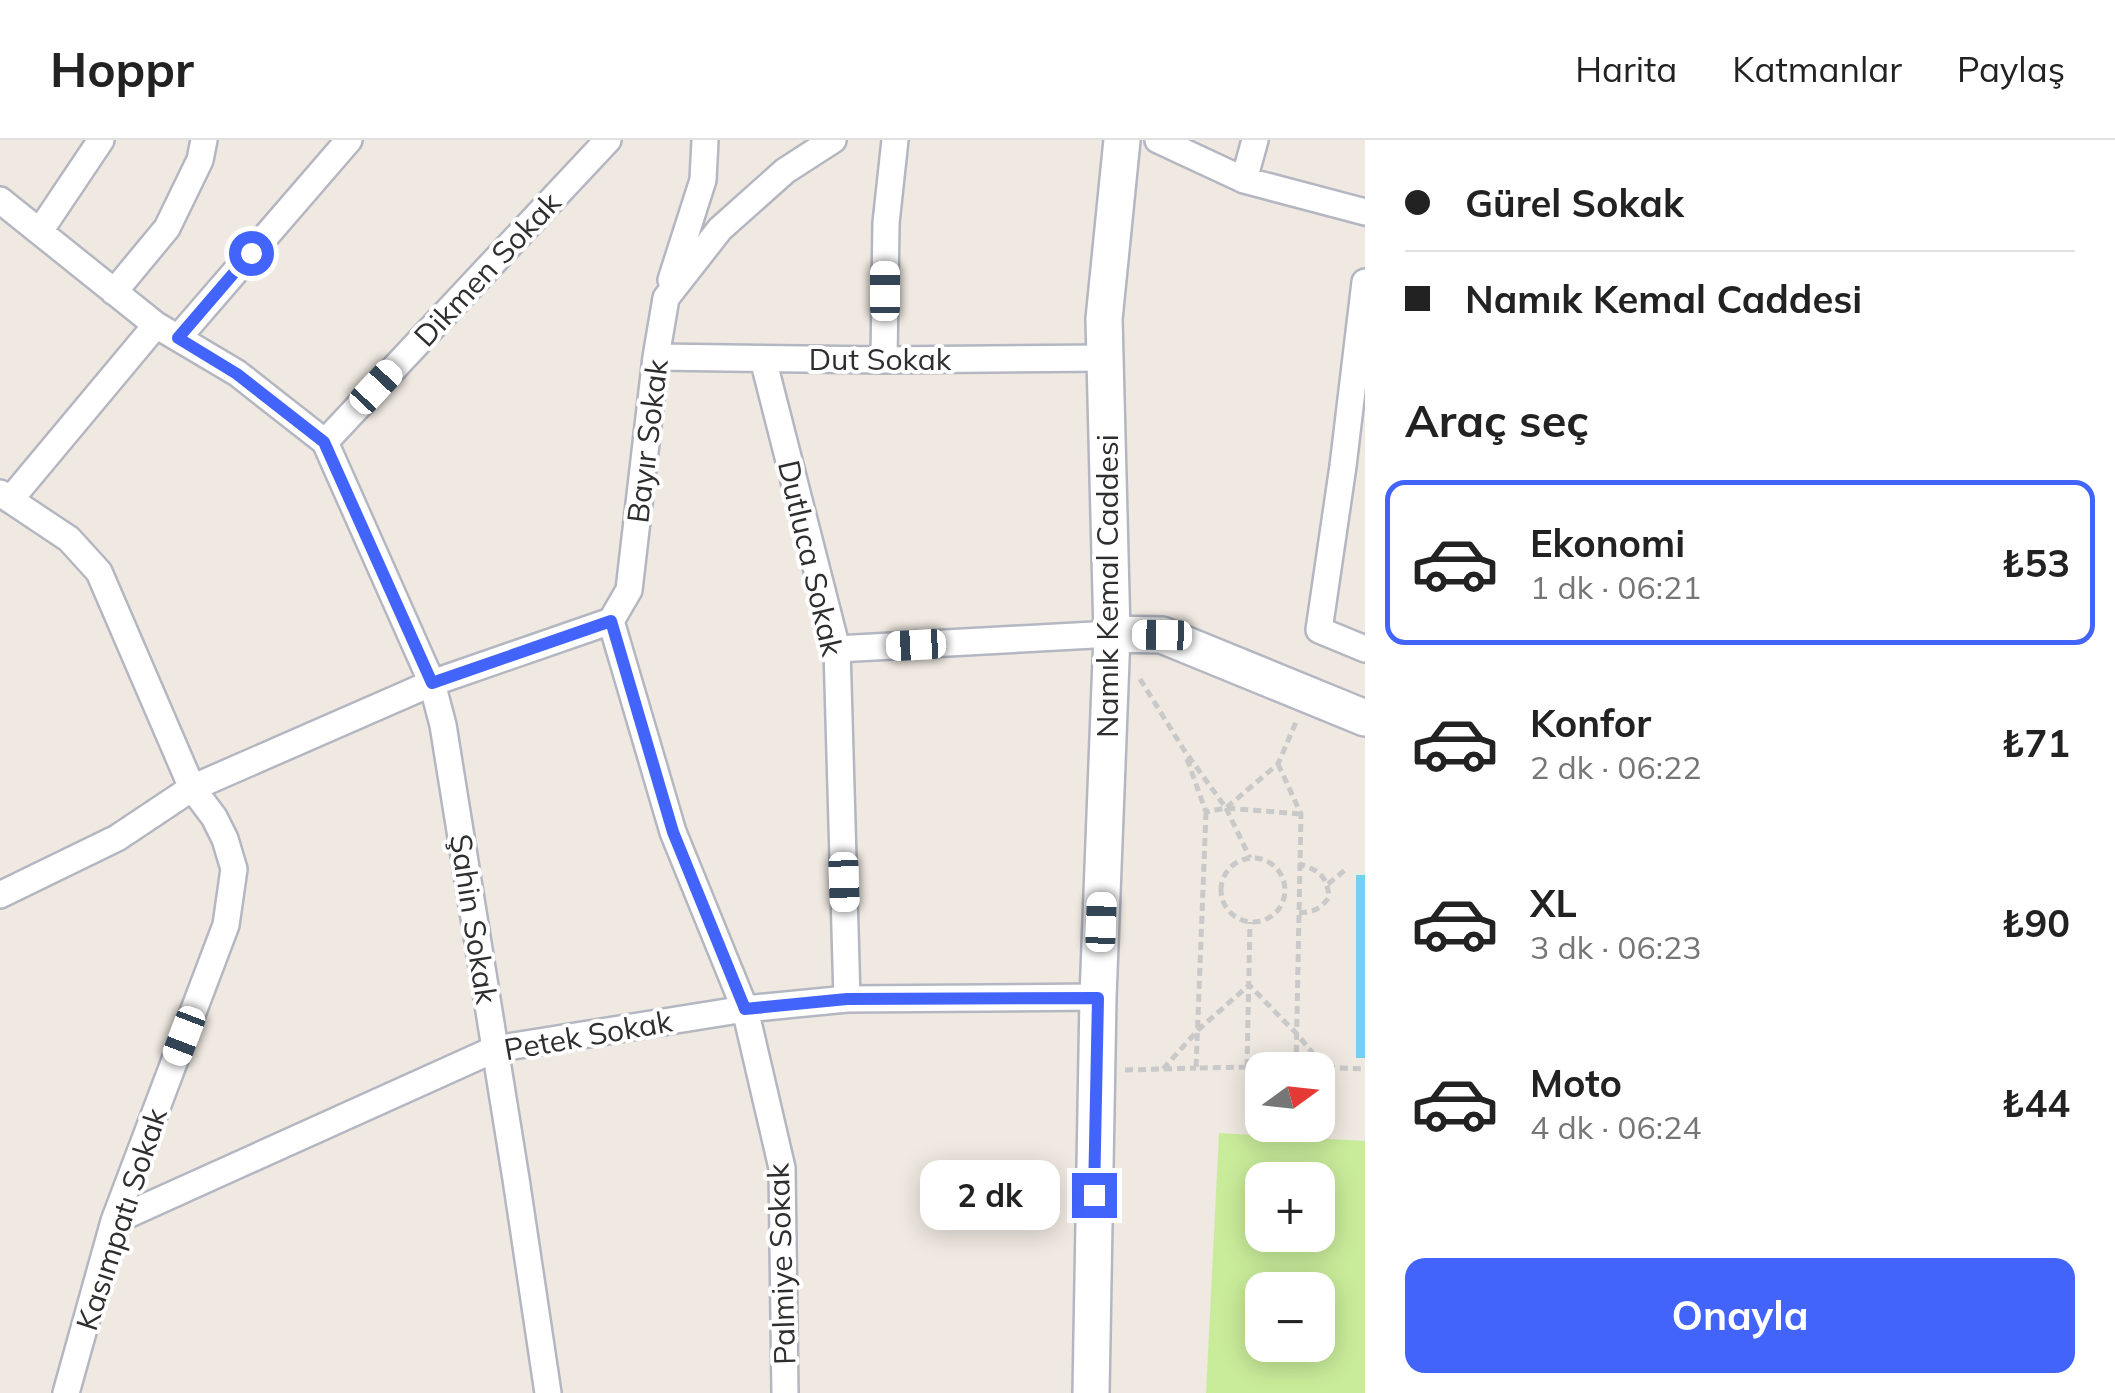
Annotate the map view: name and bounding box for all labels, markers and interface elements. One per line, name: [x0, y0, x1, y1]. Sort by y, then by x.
text: Hoppr: [50, 39, 194, 99]
text: Harita: [1575, 47, 1677, 91]
text: Katmanlar: [1732, 47, 1902, 91]
text: Paylaş: [1957, 47, 2065, 91]
text: Gürel Sokak: [1465, 179, 1684, 227]
street label: Dikmen Sokak: [406, 183, 569, 354]
route start: [229, 231, 274, 276]
car: [870, 261, 900, 321]
text: Namık Kemal Caddesi: [1465, 275, 1862, 323]
street label: Dut Sokak: [809, 340, 952, 378]
car: [345, 355, 407, 419]
street label: Bayır Sokak: [618, 356, 676, 525]
text: Araç seç: [1405, 392, 1589, 448]
street label: Namık Kemal Caddesi: [1088, 434, 1126, 738]
street label: Dutluca Sokak: [770, 456, 852, 660]
icon: car: [1410, 518, 1500, 608]
text: Ekonomi: [1530, 519, 1685, 567]
text: ₺53: [2002, 539, 2070, 587]
text: 1 dk · 06:21: [1530, 567, 1701, 607]
car: [1132, 619, 1192, 651]
car: [885, 628, 947, 662]
icon: car: [1410, 698, 1500, 788]
text: Konfor: [1530, 699, 1651, 747]
text: ₺71: [2002, 719, 2070, 767]
text: 2 dk · 06:22: [1530, 747, 1701, 787]
street label: Şahin Sokak: [442, 831, 506, 1007]
car: [828, 851, 860, 913]
icon: car: [1410, 878, 1500, 968]
text: XL: [1530, 879, 1577, 927]
car: [1085, 891, 1117, 953]
text: ₺90: [2002, 899, 2070, 947]
text: 3 dk · 06:23: [1530, 927, 1701, 967]
street label: Petek Sokak: [501, 1001, 675, 1068]
car: [159, 1003, 209, 1069]
north arrow: [1245, 1052, 1335, 1142]
map controls: [1245, 1052, 1335, 1362]
icon: car: [1410, 1058, 1500, 1148]
text: Moto: [1530, 1059, 1622, 1107]
text: ₺44: [2002, 1079, 2070, 1127]
street label: Kasımpatı Sokak: [67, 1103, 175, 1335]
text: 4 dk · 06:24: [1530, 1107, 1701, 1147]
callout: 2 dk: [919, 1160, 1059, 1230]
street label: Palmiye Sokak: [758, 1162, 804, 1366]
button: +: [1245, 1162, 1335, 1252]
route end: [1072, 1173, 1117, 1218]
text: 2 dk: [957, 1175, 1023, 1215]
button: Onayla: [1405, 1258, 2075, 1373]
button: −: [1245, 1272, 1335, 1362]

